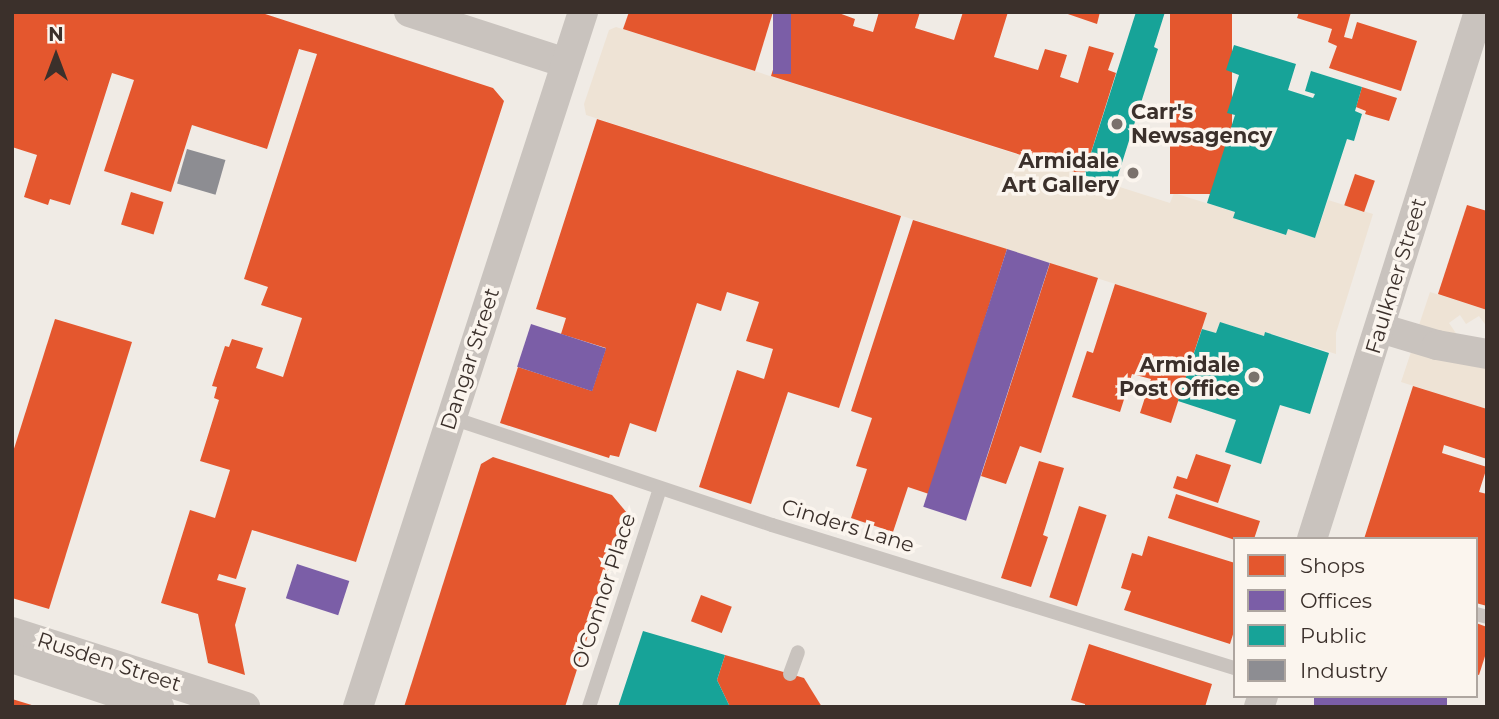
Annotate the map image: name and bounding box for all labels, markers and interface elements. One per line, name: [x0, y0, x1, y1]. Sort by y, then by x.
north arrow: [21, 21, 91, 91]
text: N: [48, 23, 64, 46]
place label: Carr's Newsagency: [1131, 99, 1272, 149]
marker: Carr's Newsagency: [1109, 116, 1125, 132]
place label: Armidale Art Gallery: [1002, 148, 1119, 198]
marker: Armidale Art Gallery: [1125, 165, 1141, 181]
street label: Faulkner Street: [1360, 195, 1432, 357]
street label: Dangar Street: [435, 285, 505, 433]
place label: Armidale Post Office: [1119, 352, 1240, 402]
marker: Armidale Post Office: [1246, 369, 1262, 385]
street label: Cinders Lane: [779, 494, 917, 558]
street label: O'Connor Place: [567, 510, 641, 672]
legend: [1233, 537, 1478, 698]
text: Shops: [1300, 553, 1365, 578]
text: Offices: [1300, 588, 1372, 613]
text: Public: [1300, 623, 1367, 648]
street label: Rusden Street: [34, 627, 184, 697]
text: Industry: [1300, 658, 1387, 683]

